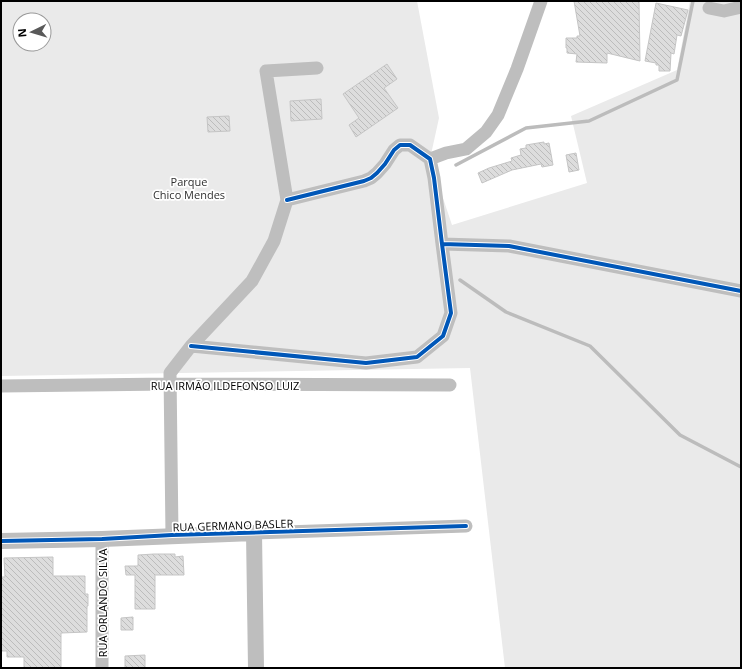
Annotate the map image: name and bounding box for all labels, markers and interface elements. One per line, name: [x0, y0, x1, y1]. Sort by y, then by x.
north arrow: [12, 12, 52, 52]
text: N: [14, 28, 29, 38]
park label: Parque Chico Mendes: [153, 174, 225, 202]
street label: RUA IRMÃO ILDEFONSO LUIZ: [151, 378, 299, 393]
street label: RUA GERMANO BASLER: [172, 515, 294, 535]
street label: RUA ORLANDO SILVA: [95, 549, 110, 657]

